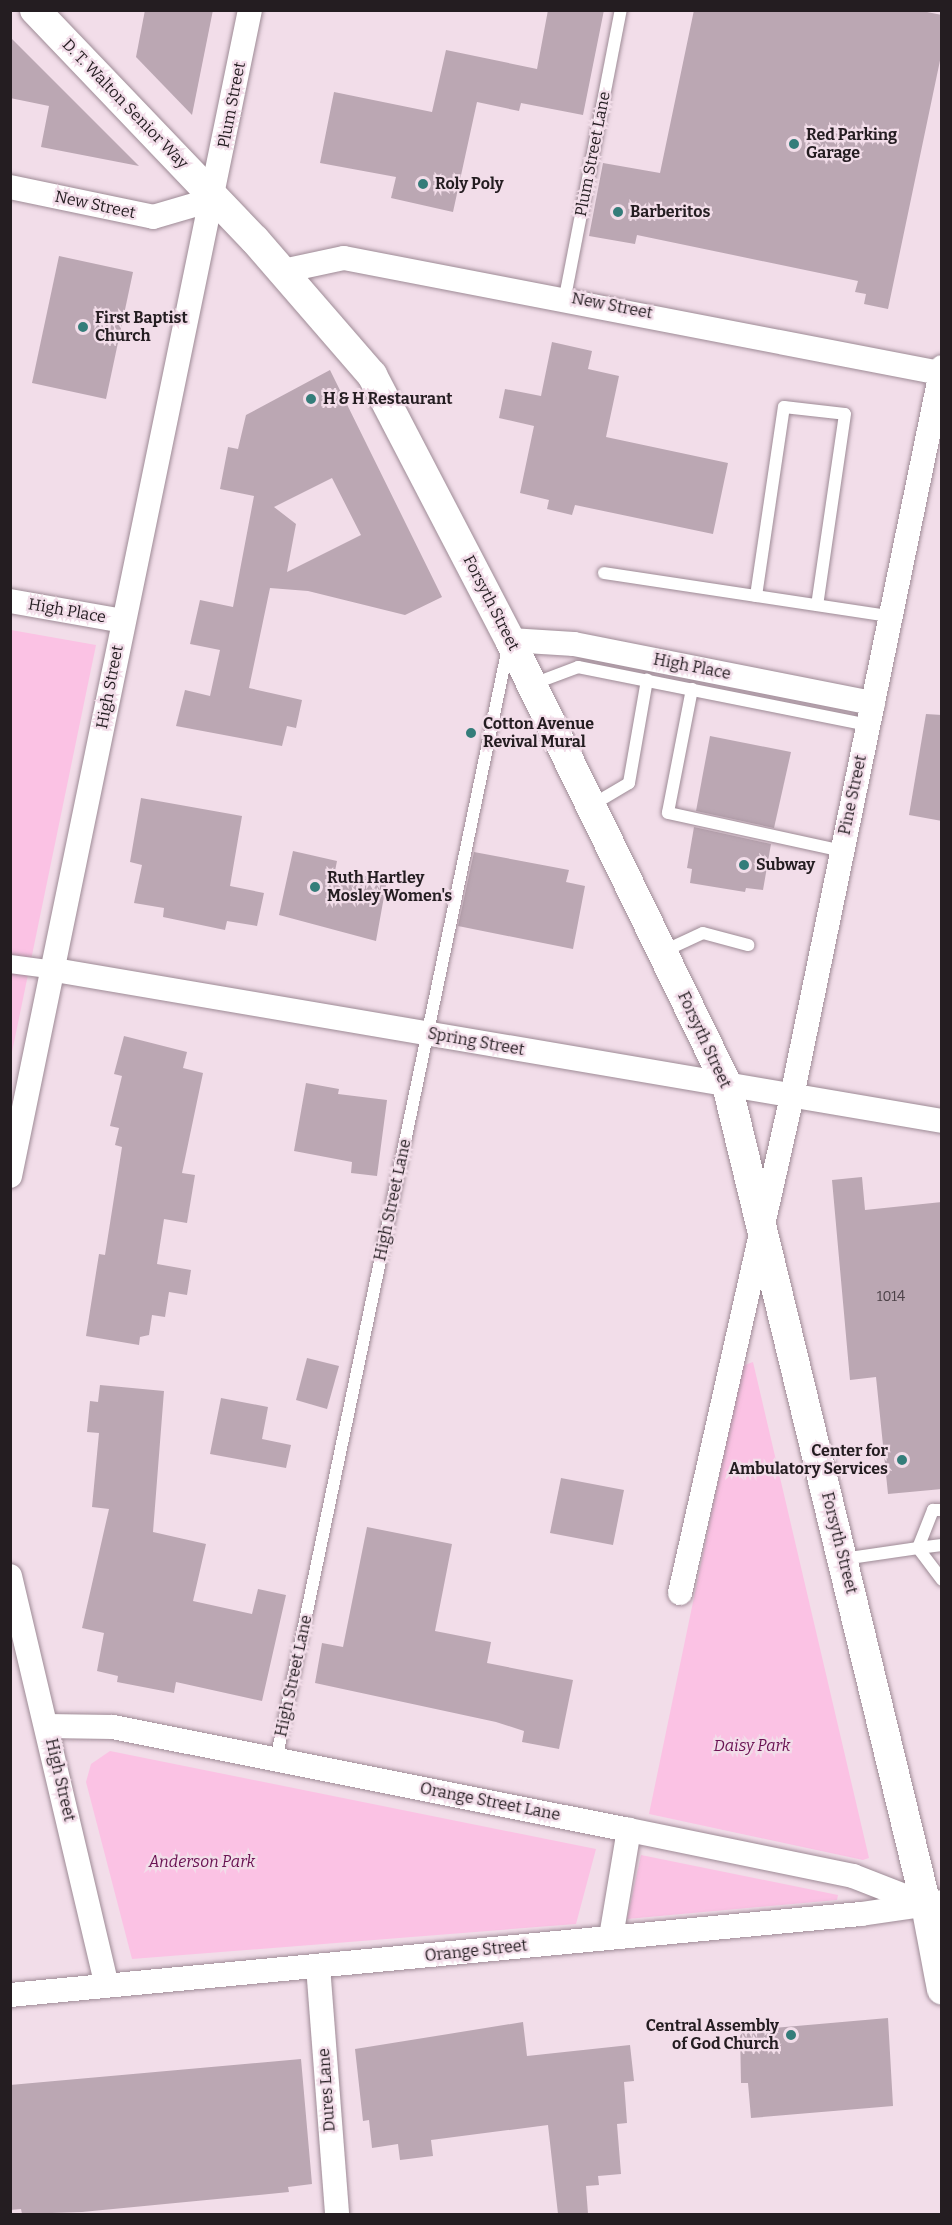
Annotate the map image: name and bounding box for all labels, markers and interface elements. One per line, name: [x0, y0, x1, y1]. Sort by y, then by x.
street label: D. T. Walton Senior Way: [58, 35, 192, 173]
street label: Plum Street: [214, 60, 250, 150]
street label: Plum Street Lane: [571, 90, 615, 218]
place label: Red Parking Garage: [806, 125, 897, 163]
marker: Red Parking Garage: [787, 137, 801, 151]
place label: Roly Poly: [435, 174, 504, 194]
marker: Roly Poly: [416, 177, 430, 191]
street label: New Street: [53, 187, 137, 223]
place label: Barberitos: [630, 202, 710, 222]
marker: Barberitos: [611, 205, 625, 219]
street label: New Street: [570, 289, 654, 323]
place label: First Baptist Church: [95, 308, 188, 346]
marker: First Baptist Church: [76, 320, 90, 334]
place label: H & H Restaurant: [323, 389, 453, 409]
marker: H & H Restaurant: [304, 392, 318, 406]
street label: Forsyth Street: [459, 552, 523, 654]
street label: High Place: [27, 595, 107, 627]
street label: High Street: [93, 644, 127, 730]
street label: High Place: [652, 650, 732, 684]
place label: Cotton Avenue Revival Mural: [483, 714, 594, 752]
marker: Cotton Avenue Revival Mural: [464, 726, 478, 740]
street label: Pine Street: [835, 753, 871, 837]
place label: Subway: [756, 855, 815, 875]
marker: Subway: [737, 858, 751, 872]
place label: Ruth Hartley Mosley Women's: [327, 868, 452, 906]
marker: Ruth Hartley Mosley Women's: [308, 880, 322, 894]
street label: Forsyth Street: [673, 989, 735, 1091]
street label: Spring Street: [426, 1024, 526, 1060]
street label: High Street Lane: [371, 1137, 415, 1263]
house number: 1014: [877, 1289, 905, 1305]
place label: Center for Ambulatory Services: [729, 1441, 888, 1479]
marker: Center for Ambulatory Services: [893, 1451, 911, 1469]
street label: Forsyth Street: [817, 1490, 861, 1596]
street label: High Street Lane: [272, 1613, 316, 1739]
park label: Daisy Park: [713, 1736, 791, 1756]
street label: High Street: [41, 1737, 79, 1823]
street label: Orange Street Lane: [418, 1779, 562, 1825]
park label: Anderson Park: [149, 1852, 255, 1872]
street label: Orange Street: [424, 1936, 528, 1966]
place label: Central Assembly of God Church: [646, 2016, 779, 2054]
marker: Central Assembly of God Church: [784, 2028, 798, 2042]
street label: Dures Lane: [315, 2048, 339, 2132]

